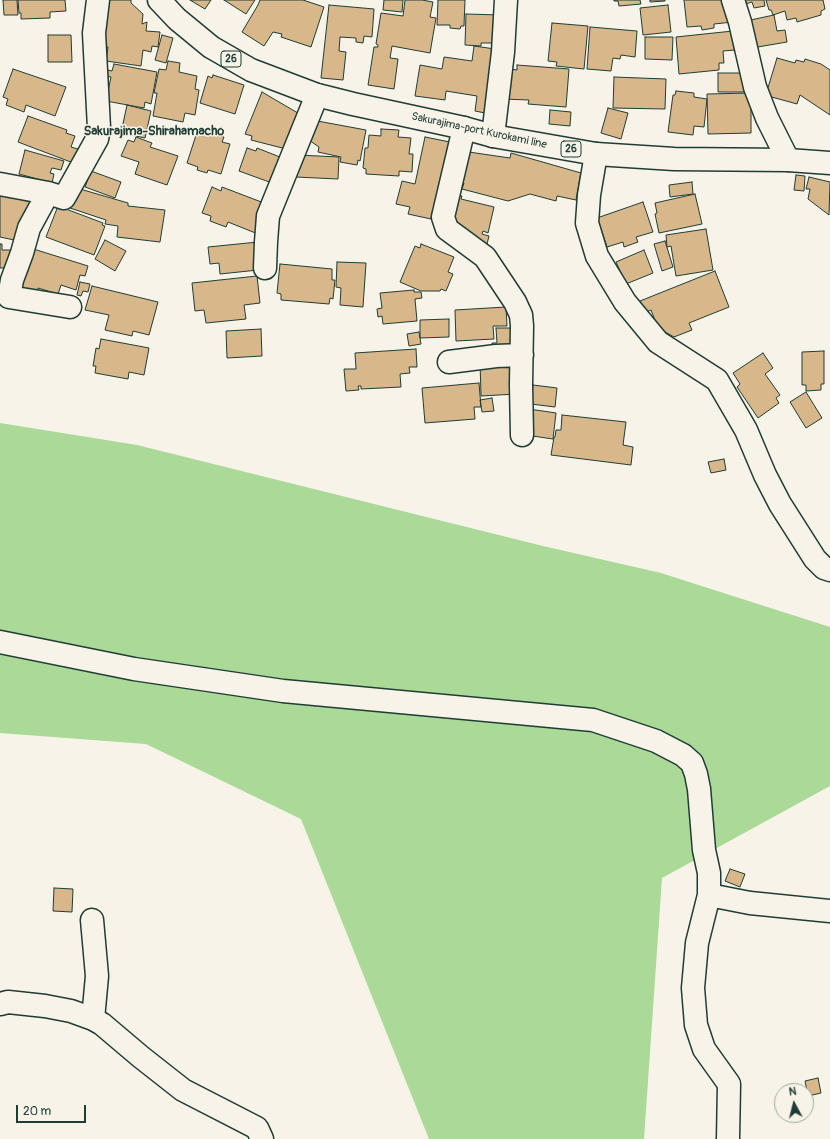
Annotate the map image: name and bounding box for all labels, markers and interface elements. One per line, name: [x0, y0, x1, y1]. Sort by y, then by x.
road number: 26: [221, 51, 241, 67]
street label: Sakurajima-port Kurokami line: [410, 110, 548, 152]
district label: Sakurajima-Shirahamacho: [84, 124, 224, 140]
road number: 26: [561, 141, 581, 157]
north arrow: [774, 1083, 814, 1123]
text: N: [788, 1085, 797, 1098]
scale bar: [18, 1097, 88, 1123]
text: 20 m: [23, 1104, 51, 1119]

